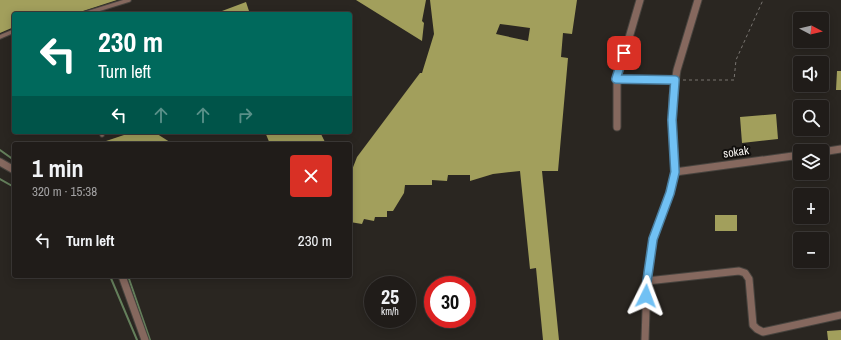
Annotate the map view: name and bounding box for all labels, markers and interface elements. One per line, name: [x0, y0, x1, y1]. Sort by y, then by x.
north arrow: [793, 12, 829, 48]
map controls: [793, 12, 829, 268]
text: 230 m: [98, 23, 163, 61]
icon: left: [32, 28, 84, 80]
pin: [607, 36, 641, 70]
icon: arrive: [613, 42, 635, 64]
button: sound: [793, 56, 829, 92]
text: Turn left: [98, 59, 151, 84]
button: search: [793, 100, 829, 136]
icon: left: [108, 104, 130, 126]
icon: ahead: [150, 104, 172, 126]
icon: ahead: [192, 104, 214, 126]
icon: right: [234, 104, 256, 126]
street label: sokak: [722, 142, 750, 162]
button: layers: [793, 144, 829, 180]
text: 1 min: [32, 152, 83, 184]
button: close: [290, 155, 332, 197]
text: 320 m · 15:38: [32, 183, 97, 200]
button: +: [793, 188, 829, 224]
icon: left: [32, 229, 54, 251]
text: Turn left: [66, 230, 114, 251]
text: 230 m: [298, 230, 332, 251]
button: −: [793, 232, 829, 268]
position arrow: [625, 275, 667, 317]
speed limit sign: 30: [424, 276, 476, 328]
text: 25: [381, 283, 399, 310]
text: km/h: [381, 305, 399, 318]

